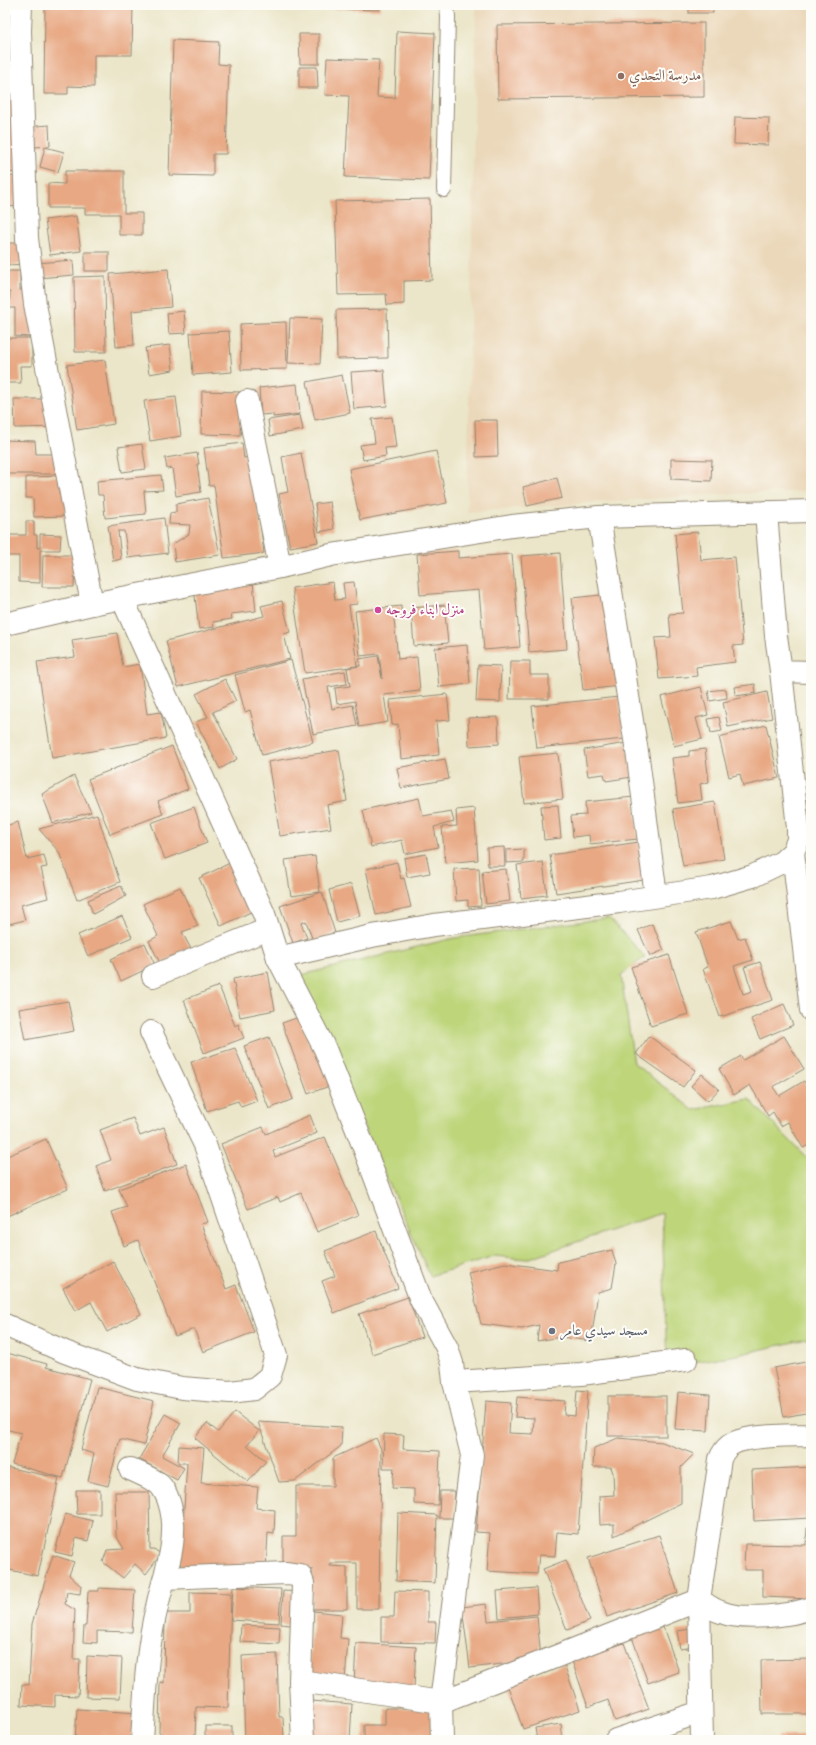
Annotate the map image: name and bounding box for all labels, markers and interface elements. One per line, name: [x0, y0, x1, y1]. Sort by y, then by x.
place label: مدرسة التحدي: [629, 66, 701, 87]
marker: مدرسة التحدي: [616, 71, 626, 81]
place label: منزل ابناء فروجه: [386, 600, 464, 621]
marker: منزل ابناء فروجه: [373, 605, 383, 615]
place label: مسجد سيدي عامر: [560, 1321, 648, 1342]
marker: مسجد سيدي عامر: [547, 1326, 557, 1336]

